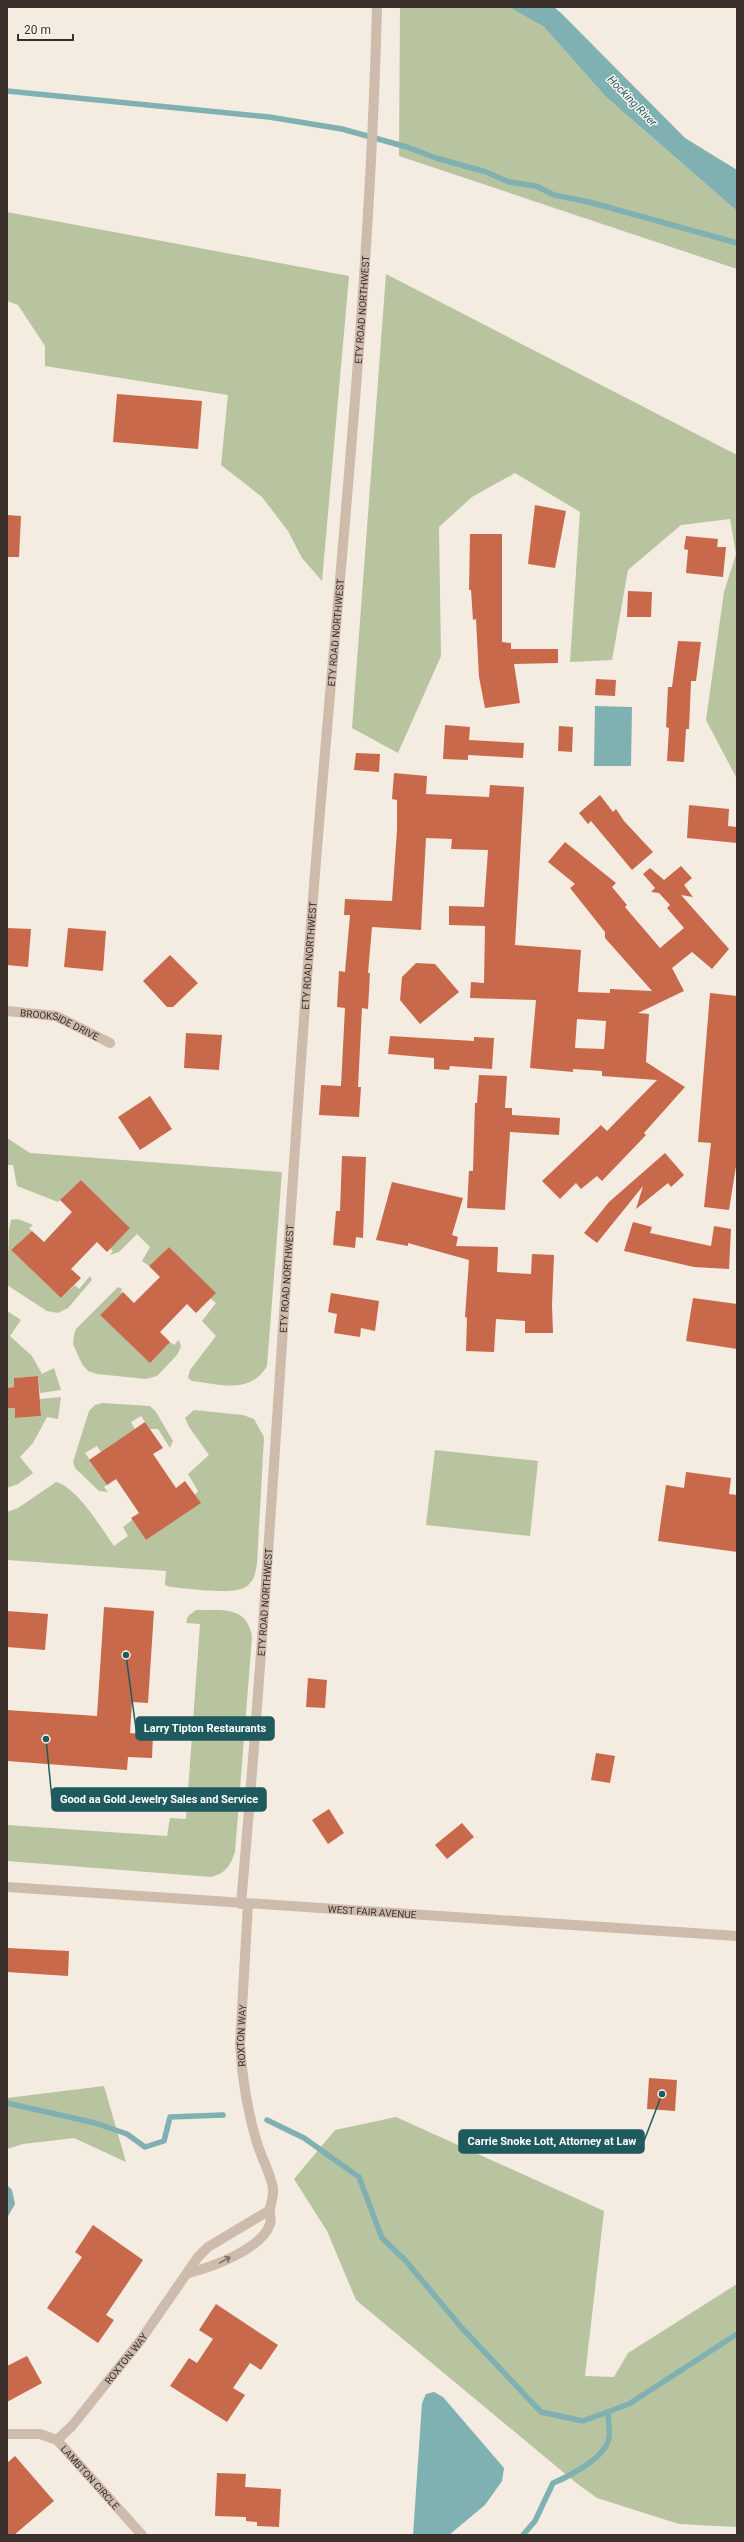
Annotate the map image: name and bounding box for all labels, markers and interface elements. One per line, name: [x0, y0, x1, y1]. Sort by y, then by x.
scale bar: [18, 16, 73, 42]
text: 20 m: [24, 23, 51, 37]
water label: Hocking River: [605, 73, 660, 129]
street label: ETY ROAD NORTHWEST: [352, 255, 371, 364]
street label: ETY ROAD NORTHWEST: [325, 578, 346, 687]
street label: ETY ROAD NORTHWEST: [299, 901, 318, 1010]
street label: BROOKSIDE DRIVE: [20, 1007, 101, 1042]
street label: ETY ROAD NORTHWEST: [277, 1224, 295, 1333]
street label: ETY ROAD NORTHWEST: [255, 1547, 274, 1656]
callout: Larry Tipton Restaurants: [136, 1717, 274, 1740]
text: Larry Tipton Restaurants: [144, 1722, 266, 1735]
callout: Good aa Gold Jewelry Sales and Service: [52, 1788, 266, 1811]
text: Good aa Gold Jewelry Sales and Service: [60, 1793, 258, 1806]
street label: WEST FAIR AVENUE: [327, 1903, 417, 1920]
street label: ROXTON WAY: [234, 2004, 248, 2067]
callout: Carrie Snoke Lott, Attorney at Law: [459, 2130, 644, 2153]
text: Carrie Snoke Lott, Attorney at Law: [468, 2135, 636, 2148]
one-way arrow: [219, 2255, 231, 2263]
street label: ROXTON WAY: [102, 2331, 150, 2386]
street label: LAMBTON CIRCLE: [59, 2443, 122, 2512]

